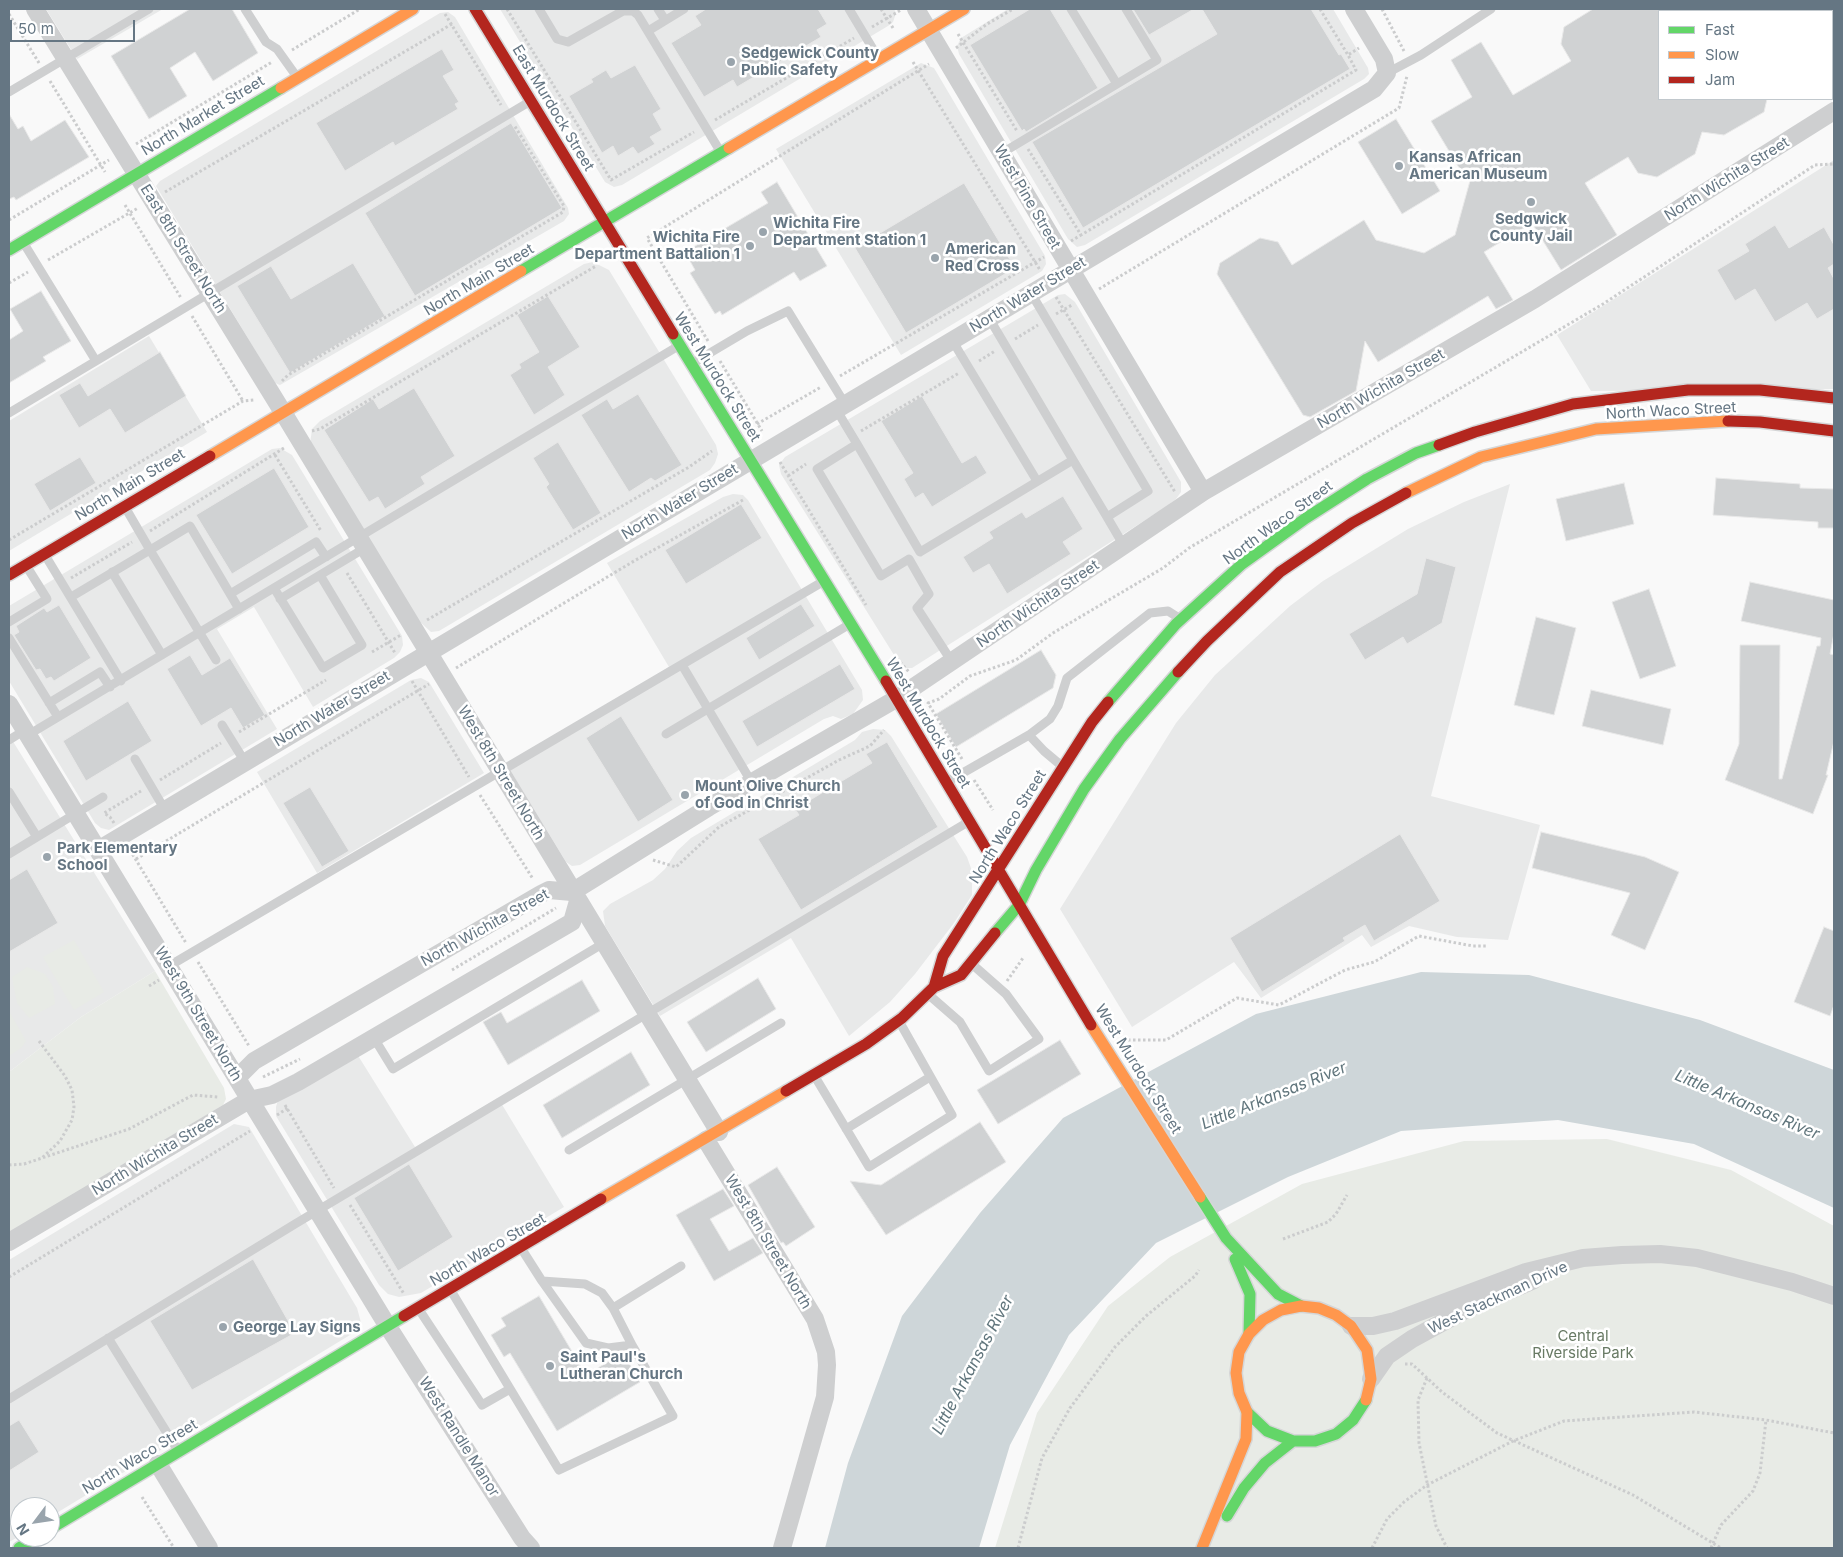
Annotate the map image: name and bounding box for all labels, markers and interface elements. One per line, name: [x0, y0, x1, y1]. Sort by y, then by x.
scale bar: [12, 10, 138, 42]
legend: [1658, 10, 1833, 100]
text: 50 m: [18, 19, 54, 38]
text: Fast: [1705, 20, 1735, 39]
street label: East Murdock Street: [508, 42, 598, 174]
place label: Sedgewick County Public Safety: [741, 44, 879, 79]
text: Slow: [1705, 45, 1739, 64]
marker: Sedgewick County Public Safety: [725, 56, 737, 68]
text: Jam: [1705, 70, 1735, 89]
street label: North Market Street: [138, 72, 268, 160]
street label: North Wichita Street: [1661, 133, 1793, 225]
street label: West Pine Street: [990, 142, 1064, 252]
place label: Kansas African American Museum: [1409, 148, 1547, 183]
marker: Kansas African American Museum: [1393, 160, 1405, 172]
street label: East 8th Street North: [136, 181, 230, 317]
marker: Sedgwick County Jail: [1525, 196, 1537, 208]
place label: Sedgwick County Jail: [1490, 210, 1572, 245]
place label: Wichita Fire Department Station 1: [773, 214, 926, 249]
marker: Wichita Fire Department Station 1: [757, 226, 769, 238]
place label: Wichita Fire Department Battalion 1: [574, 228, 740, 263]
street label: North Main Street: [421, 240, 537, 320]
marker: Wichita Fire Department Battalion 1: [744, 240, 756, 252]
place label: American Red Cross: [945, 240, 1019, 275]
marker: American Red Cross: [929, 252, 941, 264]
street label: North Water Street: [967, 253, 1089, 337]
street label: West Murdock Street: [670, 309, 764, 445]
street label: North Wichita Street: [1314, 345, 1448, 433]
street label: North Waco Street: [1605, 399, 1737, 423]
street label: North Main Street: [72, 445, 188, 525]
street label: North Water Street: [619, 460, 741, 544]
street label: North Waco Street: [1220, 477, 1336, 569]
street label: North Wichita Street: [973, 556, 1103, 652]
street label: West Murdock Street: [882, 654, 974, 792]
street label: North Water Street: [271, 667, 393, 751]
street label: West 8th Street North: [454, 703, 548, 843]
street label: North Waco Street: [966, 767, 1050, 887]
place label: Mount Olive Church of God in Christ: [695, 777, 840, 812]
marker: Mount Olive Church of God in Christ: [679, 789, 691, 801]
place label: Park Elementary School: [57, 839, 178, 874]
marker: Park Elementary School: [41, 851, 53, 863]
street label: North Wichita Street: [418, 885, 552, 971]
street label: West 9th Street North: [151, 943, 245, 1085]
street label: West Murdock Street: [1091, 1001, 1185, 1137]
water label: Little Arkansas River: [1199, 1058, 1349, 1134]
water label: Little Arkansas River: [1672, 1066, 1822, 1144]
street label: North Wichita Street: [89, 1110, 221, 1200]
street label: West 8th Street North: [721, 1172, 815, 1312]
street label: North Waco Street: [427, 1210, 549, 1290]
street label: West Stackman Drive: [1426, 1258, 1570, 1338]
water label: Little Arkansas River: [928, 1292, 1018, 1438]
place label: George Lay Signs: [233, 1318, 361, 1336]
marker: George Lay Signs: [217, 1321, 229, 1333]
park label: Central Riverside Park: [1532, 1327, 1634, 1362]
place label: Saint Paul's Lutheran Church: [560, 1348, 683, 1383]
marker: Saint Paul's Lutheran Church: [544, 1360, 556, 1372]
street label: West Randle Manor: [415, 1374, 503, 1500]
street label: North Waco Street: [79, 1416, 201, 1498]
north arrow: [10, 1497, 60, 1547]
text: N: [13, 1521, 33, 1538]

